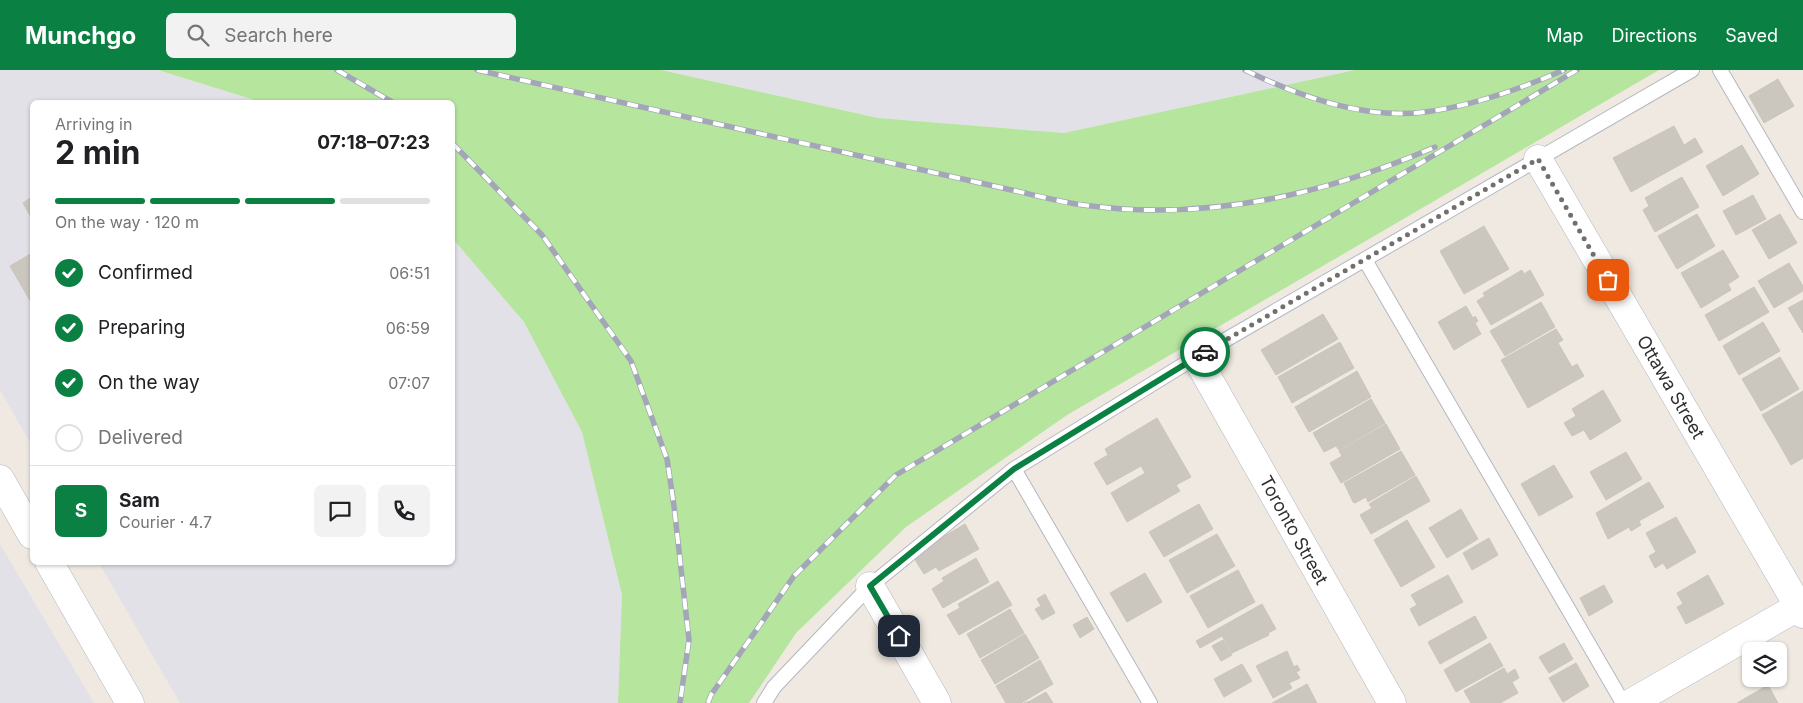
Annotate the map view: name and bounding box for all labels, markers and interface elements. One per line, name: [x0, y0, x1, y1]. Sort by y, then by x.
search box: [166, 13, 516, 58]
text: Munchgo: [25, 21, 136, 50]
icon: search: [184, 21, 212, 49]
text: Search here: [224, 24, 333, 47]
text: Map: [1546, 25, 1584, 46]
text: Directions: [1612, 25, 1697, 46]
text: Saved: [1725, 25, 1778, 46]
text: Arriving in: [55, 114, 132, 134]
text: 07:18–07:23: [317, 131, 430, 154]
text: 2 min: [55, 133, 141, 172]
text: On the way · 120 m: [55, 212, 199, 232]
icon: check: [55, 259, 83, 287]
pin: [1587, 259, 1629, 301]
text: Confirmed: [98, 261, 193, 284]
text: 06:51: [389, 263, 430, 283]
icon: bag: [1594, 266, 1622, 294]
icon: check: [55, 314, 83, 342]
text: Preparing: [98, 316, 185, 339]
text: 06:59: [386, 318, 430, 338]
courier: [1180, 327, 1230, 377]
street label: Ottawa Street: [1633, 332, 1709, 443]
icon: car: [1191, 338, 1219, 366]
icon: check: [55, 369, 83, 397]
text: On the way: [98, 371, 200, 394]
text: 07:07: [388, 373, 430, 393]
text: Delivered: [98, 426, 183, 449]
street label: Toronto Street: [1255, 472, 1333, 588]
button: chat: [314, 485, 366, 537]
button: phone: [378, 485, 430, 537]
text: Sam: [119, 489, 160, 512]
text: S: [75, 499, 87, 522]
text: Courier · 4.7: [119, 512, 212, 532]
pin: [878, 615, 920, 657]
icon: home: [885, 622, 913, 650]
map controls: [1742, 642, 1787, 687]
button: layers: [1742, 642, 1787, 687]

